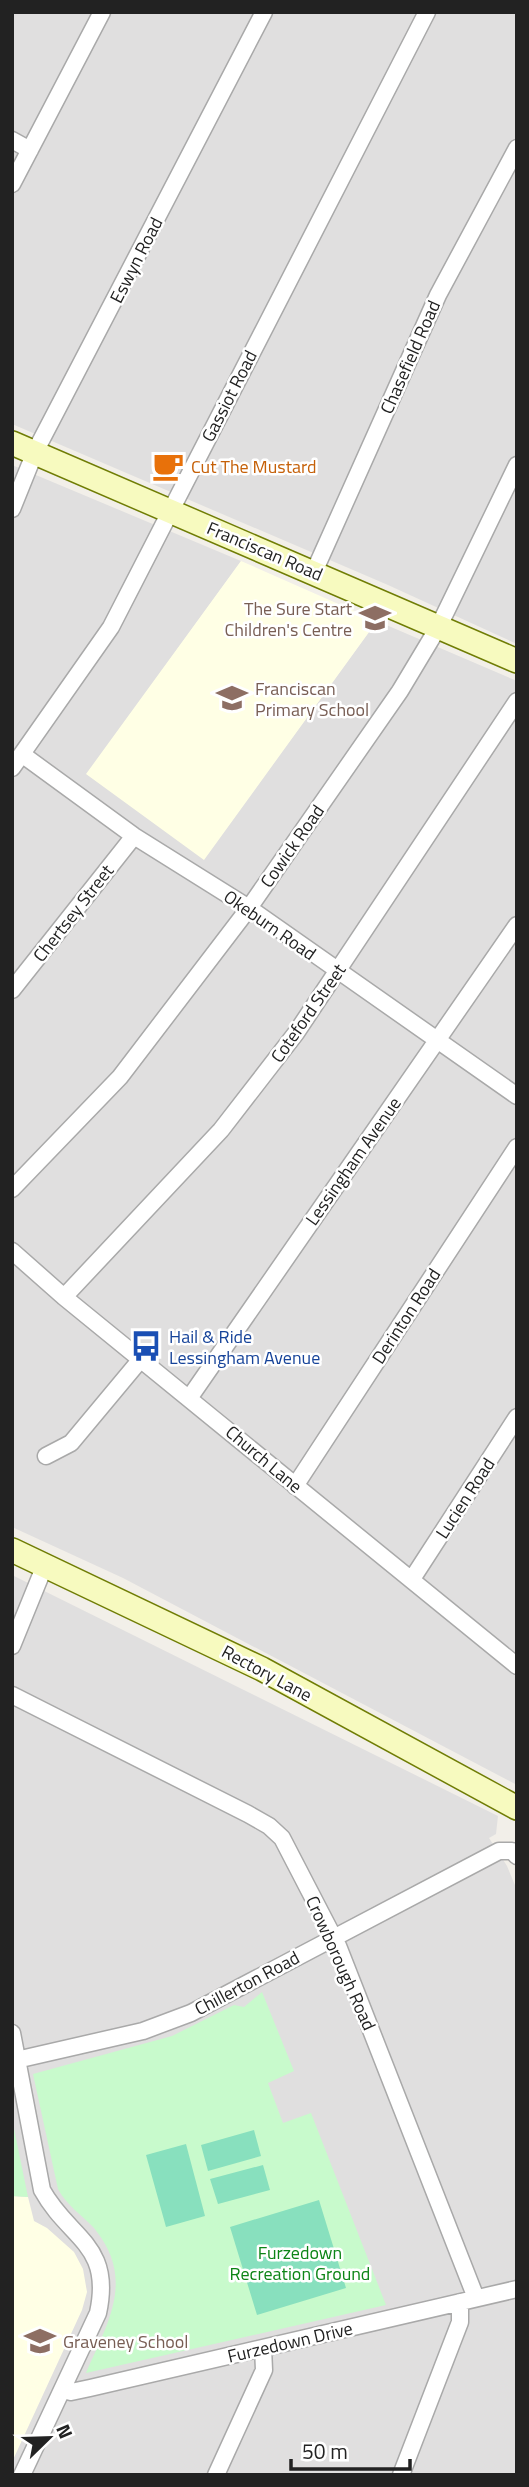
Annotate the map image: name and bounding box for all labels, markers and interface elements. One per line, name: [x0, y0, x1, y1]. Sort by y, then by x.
street label: Eswyn Road: [103, 212, 169, 308]
street label: Chasefield Road: [373, 296, 447, 418]
street label: Gassiot Road: [194, 346, 264, 446]
cafe icon: Cut The Mustard: [151, 449, 185, 483]
place label: Cut The Mustard: [191, 453, 317, 480]
street label: Franciscan Road: [203, 514, 327, 588]
place label: The Sure Start Children's Centre: [225, 595, 353, 643]
school or university icon: The Sure Start Children's Centre: [358, 601, 392, 635]
place label: Franciscan Primary School: [255, 675, 369, 723]
school or university icon: Franciscan Primary School: [215, 681, 249, 715]
street label: Cowick Road: [253, 799, 331, 893]
street label: Chertsey Street: [26, 858, 120, 968]
street label: Okeburn Road: [218, 883, 322, 967]
street label: Coteford Street: [264, 957, 353, 1068]
street label: Lessingham Avenue: [299, 1091, 407, 1231]
street label: Derinton Road: [365, 1263, 447, 1369]
place label: Hail & Ride Lessingham Avenue: [169, 1323, 320, 1371]
bus stop icon: Hail & Ride Lessingham Avenue: [129, 1329, 163, 1363]
street label: Church Lane: [220, 1419, 308, 1499]
street label: Lucien Road: [429, 1452, 501, 1544]
street label: Rectory Lane: [217, 1638, 317, 1708]
street label: Crowborough Road: [299, 1891, 383, 2035]
street label: Chillerton Road: [190, 1944, 304, 2022]
park label: Furzedown Recreation Ground: [230, 2239, 370, 2287]
street label: Furzedown Drive: [225, 2314, 355, 2370]
school or university icon: Graveney School: [23, 2324, 57, 2358]
place label: Graveney School: [63, 2328, 189, 2355]
north arrow: [14, 2403, 84, 2473]
text: N: [49, 2419, 81, 2443]
scale bar: [291, 2428, 410, 2472]
text: 50 m: [302, 2435, 348, 2467]

